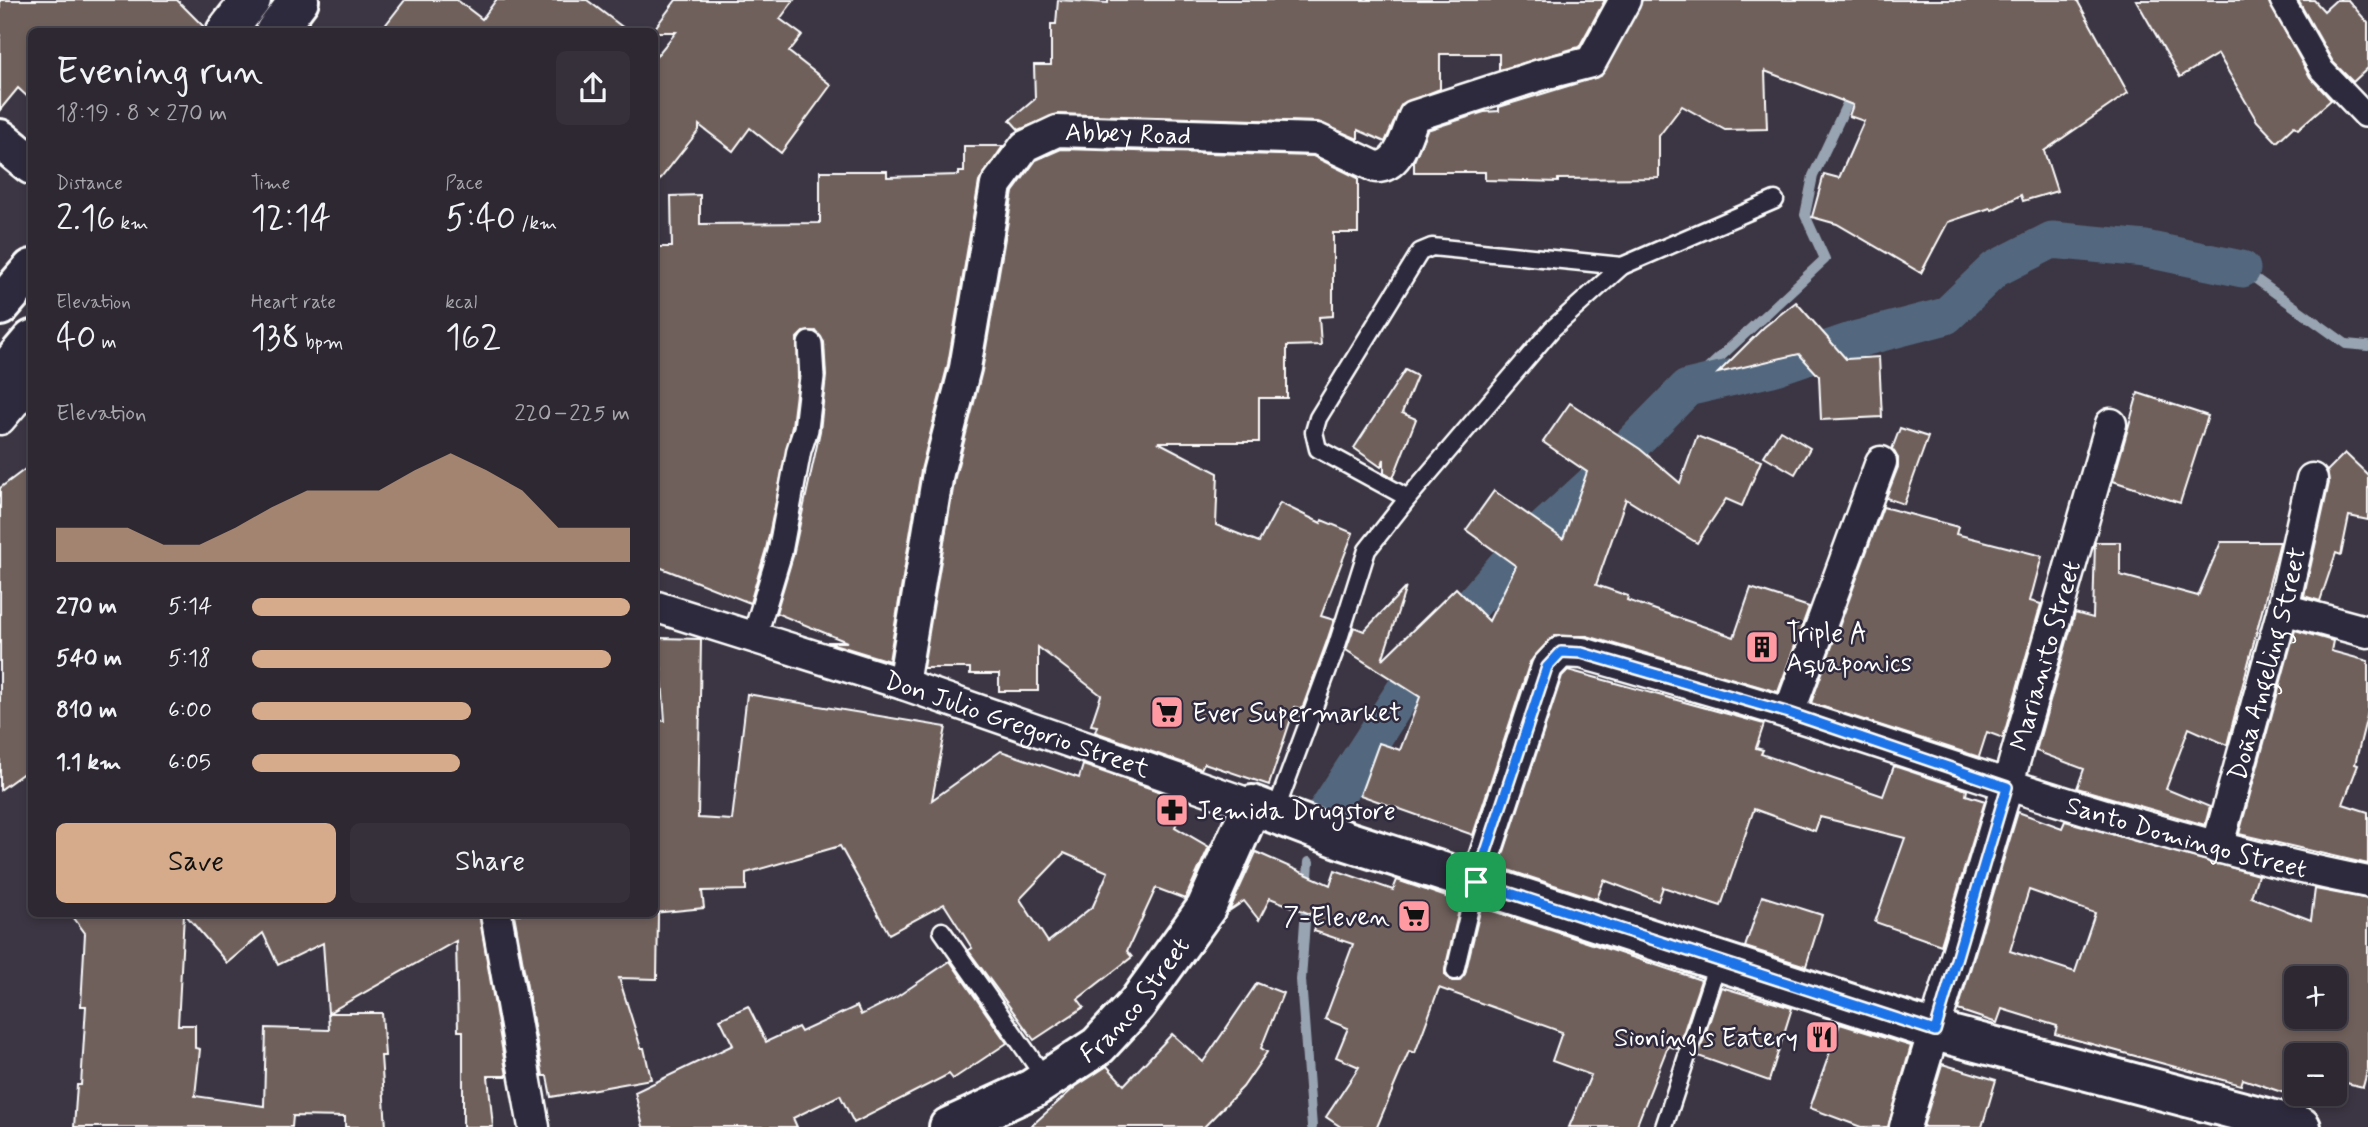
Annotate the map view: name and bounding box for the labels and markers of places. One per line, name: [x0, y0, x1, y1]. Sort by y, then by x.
place label: Triple A Aquaponics: [1786, 617, 1912, 681]
building icon: Triple A Aquaponics: [1743, 628, 1781, 666]
supermarket icon: Ever Supermarket: [1148, 693, 1186, 731]
place label: Ever Supermarket: [1192, 697, 1402, 731]
pharmacy icon: Jemida Drugstore: [1153, 791, 1191, 829]
place label: Jemida Drugstore: [1196, 795, 1396, 831]
pin: [1446, 852, 1506, 912]
supermarket icon: 7-Eleven: [1395, 897, 1433, 935]
place label: 7-Eleven: [1283, 901, 1390, 935]
restaurant icon: Sioning's Eatery: [1803, 1018, 1841, 1056]
place label: Sioning's Eatery: [1614, 1022, 1798, 1056]

